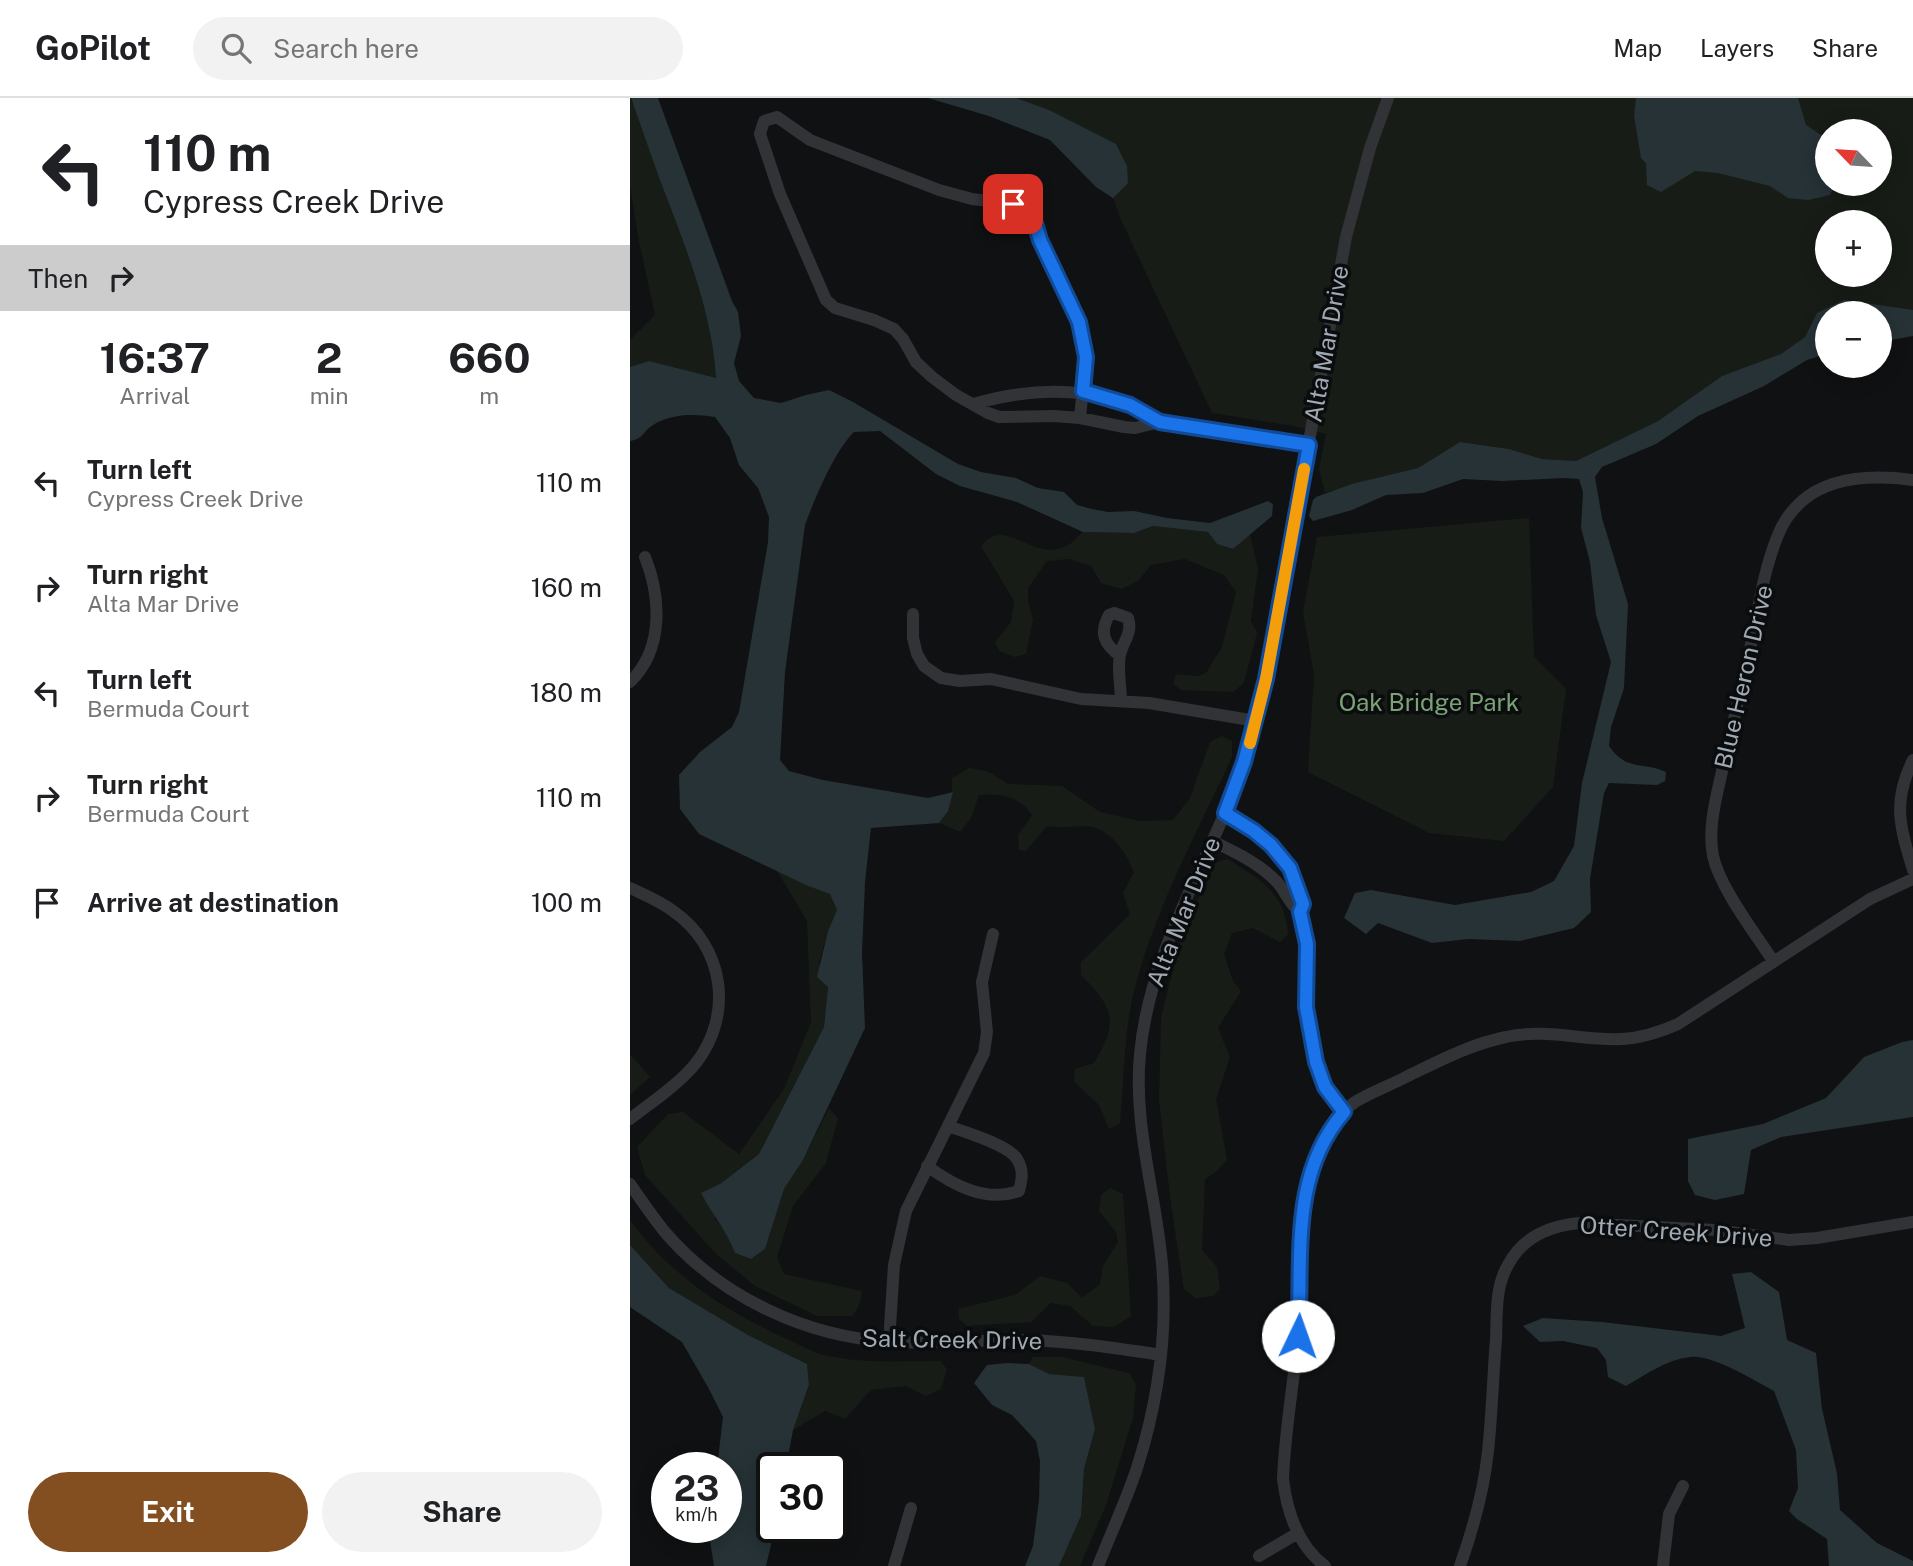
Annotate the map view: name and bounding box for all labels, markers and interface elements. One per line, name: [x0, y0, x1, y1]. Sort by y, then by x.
search box: [193, 17, 683, 80]
text: GoPilot: [35, 29, 151, 67]
icon: search: [217, 29, 255, 67]
text: Search here: [273, 33, 419, 64]
text: Map: [1613, 34, 1662, 62]
text: Layers: [1700, 34, 1774, 62]
text: Share: [1812, 34, 1878, 62]
north arrow: [1815, 119, 1892, 196]
map controls: [1815, 119, 1892, 378]
text: 110 m: [143, 124, 271, 182]
icon: left: [28, 126, 119, 217]
pin: [983, 174, 1043, 234]
text: Cypress Creek Drive: [143, 183, 444, 220]
icon: arrive: [994, 185, 1032, 223]
button: +: [1815, 210, 1892, 287]
icon: right: [102, 259, 140, 297]
text: Then: [28, 263, 88, 294]
street label: Alta Mar Drive: [1298, 263, 1354, 424]
button: −: [1815, 301, 1892, 378]
text: 16:37: [100, 333, 210, 382]
text: 2: [316, 333, 342, 382]
text: 660: [448, 333, 530, 382]
text: Arrival: [119, 382, 190, 409]
text: min: [310, 382, 349, 409]
text: m: [479, 382, 499, 409]
text: Turn left: [87, 454, 192, 485]
icon: left: [28, 464, 66, 502]
text: 110 m: [536, 467, 602, 498]
text: Cypress Creek Drive: [87, 485, 304, 512]
text: Turn right: [87, 559, 209, 590]
icon: right: [28, 569, 66, 607]
text: 160 m: [531, 572, 602, 603]
street label: Blue Heron Drive: [1708, 582, 1778, 771]
text: Alta Mar Drive: [87, 590, 239, 617]
text: Turn left: [87, 664, 192, 695]
icon: left: [28, 674, 66, 712]
text: 180 m: [530, 677, 602, 708]
park label: Oak Bridge Park: [1339, 688, 1519, 716]
text: Bermuda Court: [87, 695, 250, 722]
text: Turn right: [87, 769, 209, 800]
icon: right: [28, 779, 66, 817]
text: 110 m: [536, 782, 602, 813]
text: Bermuda Court: [87, 800, 250, 827]
street label: Alta Mar Drive: [1140, 833, 1226, 991]
icon: arrive: [28, 884, 66, 922]
text: Arrive at destination: [87, 887, 339, 918]
text: 100 m: [531, 887, 602, 918]
street label: Otter Creek Drive: [1579, 1210, 1773, 1252]
position arrow: [1261, 1299, 1335, 1373]
street label: Salt Creek Drive: [862, 1323, 1042, 1355]
speed limit sign: 30: [756, 1452, 847, 1543]
text: 23: [674, 1468, 719, 1509]
button: Exit: [28, 1472, 308, 1552]
button: Share: [322, 1472, 602, 1552]
text: km/h: [675, 1504, 718, 1525]

